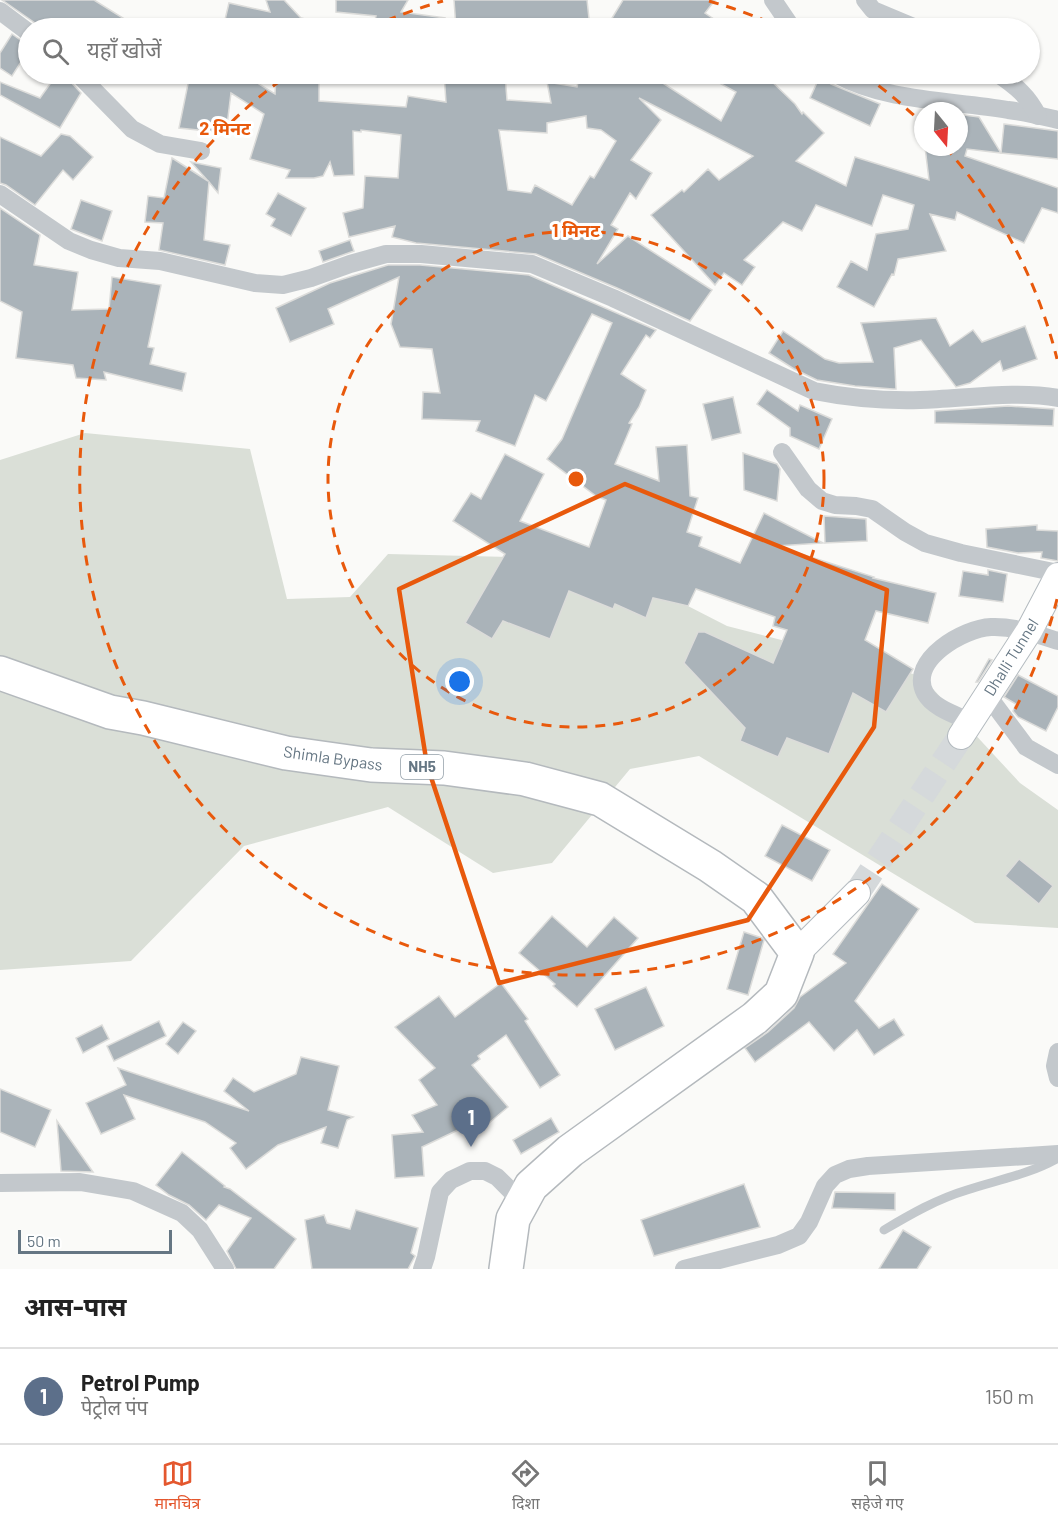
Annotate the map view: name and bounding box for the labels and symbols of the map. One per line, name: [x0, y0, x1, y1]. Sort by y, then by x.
north arrow: [914, 102, 968, 156]
text: 2 मिनट: [199, 117, 251, 139]
text: 1 मिनट: [552, 219, 600, 241]
centre of rings: [566, 469, 586, 489]
street label: Dhalli Tunnel: [979, 615, 1042, 699]
your location: [445, 667, 474, 696]
street label: Shimla Bypass: [282, 741, 384, 774]
road number: NH5: [401, 755, 443, 779]
pin: 1: [452, 1098, 490, 1147]
scale bar: [18, 1227, 172, 1254]

